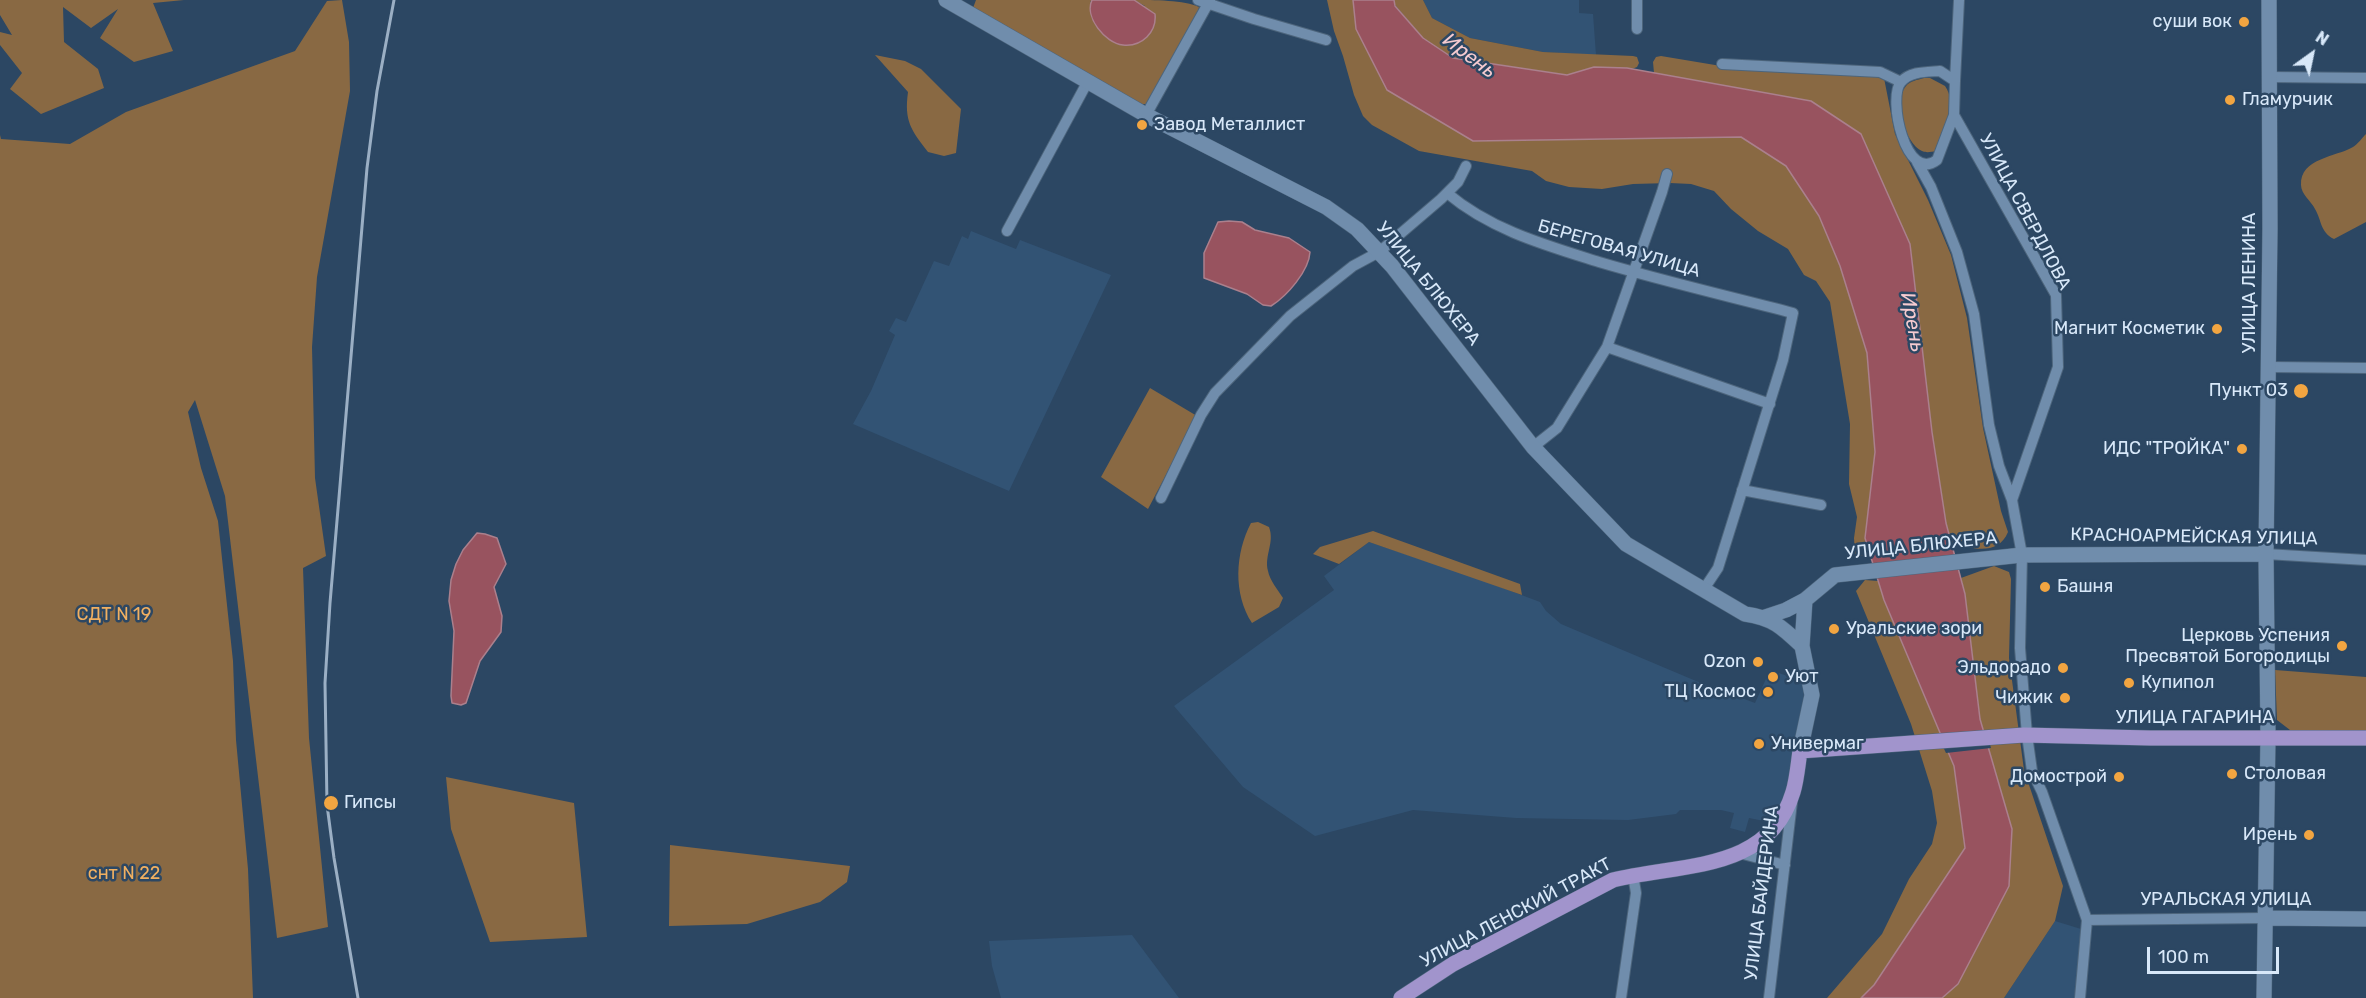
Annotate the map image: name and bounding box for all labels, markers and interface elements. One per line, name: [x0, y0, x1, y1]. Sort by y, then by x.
place label: суши вок: [2153, 11, 2232, 33]
marker: суши вок: [2237, 15, 2251, 29]
north arrow: [2282, 24, 2342, 84]
text: N: [2312, 27, 2332, 50]
water label: Ирень: [1438, 28, 1500, 84]
place label: Гламурчик: [2242, 89, 2333, 111]
marker: Гламурчик: [2223, 93, 2237, 107]
place label: Завод Металлист: [1154, 114, 1305, 136]
marker: Завод Металлист: [1135, 118, 1149, 132]
street label: УЛИЦА СВЕРДЛОВА: [1975, 130, 2075, 294]
street label: УЛИЦА ЛЕНИНА: [2239, 213, 2261, 353]
street label: БЕРЕГОВАЯ УЛИЦА: [1535, 215, 1703, 283]
street label: УЛИЦА БЛЮХЕРА: [1371, 218, 1485, 350]
water label: Ирень: [1895, 290, 1929, 354]
place label: Магнит Косметик: [2054, 318, 2205, 340]
marker: Магнит Косметик: [2210, 322, 2224, 336]
place label: Пункт 03: [2209, 380, 2288, 402]
marker: Пункт 03: [2292, 382, 2310, 400]
place label: ИДС "ТРОЙКА": [2103, 438, 2230, 460]
marker: ИДС "ТРОЙКА": [2235, 442, 2249, 456]
street label: КРАСНОАРМЕЙСКАЯ УЛИЦА: [2070, 524, 2318, 550]
street label: УЛИЦА БЛЮХЕРА: [1844, 527, 1998, 565]
place label: Башня: [2057, 576, 2113, 598]
marker: Башня: [2038, 580, 2052, 594]
park label: СДТ N 19: [77, 604, 151, 626]
place label: Уральские зори: [1846, 618, 1982, 640]
marker: Уральские зори: [1827, 622, 1841, 636]
place label: Церковь Успения Пресвятой Богородицы: [2125, 625, 2330, 668]
marker: Церковь Успения Пресвятой Богородицы: [2335, 639, 2349, 653]
place label: Ozon: [1704, 651, 1746, 673]
marker: Ozon: [1751, 655, 1765, 669]
place label: Эльдорадо: [1957, 657, 2051, 679]
marker: Эльдорадо: [2056, 661, 2070, 675]
place label: Уют: [1785, 666, 1818, 688]
marker: Уют: [1766, 670, 1780, 684]
place label: Купипол: [2141, 672, 2214, 694]
marker: Купипол: [2122, 676, 2136, 690]
place label: ТЦ Космос: [1664, 681, 1756, 703]
marker: ТЦ Космос: [1761, 685, 1775, 699]
place label: Чижик: [1995, 687, 2053, 709]
marker: Чижик: [2058, 691, 2072, 705]
street label: УЛИЦА ГАГАРИНА: [2116, 707, 2274, 729]
place label: Универмаг: [1771, 733, 1864, 755]
marker: Универмаг: [1752, 737, 1766, 751]
place label: Столовая: [2244, 763, 2326, 785]
place label: Домострой: [2010, 766, 2107, 788]
marker: Столовая: [2225, 767, 2239, 781]
marker: Домострой: [2112, 770, 2126, 784]
place label: Гипсы: [344, 792, 396, 814]
marker: Гипсы: [322, 794, 340, 812]
street label: УЛИЦА БАЙДЕРИНА: [1741, 804, 1783, 982]
place label: Ирень: [2243, 824, 2297, 846]
marker: Ирень: [2302, 828, 2316, 842]
street label: УЛИЦА ЛЕНСКИЙ ТРАКТ: [1417, 854, 1615, 972]
park label: снт N 22: [88, 863, 160, 885]
street label: УРАЛЬСКАЯ УЛИЦА: [2141, 889, 2311, 911]
scale bar: [2150, 935, 2282, 973]
text: 100 m: [2158, 946, 2209, 968]

